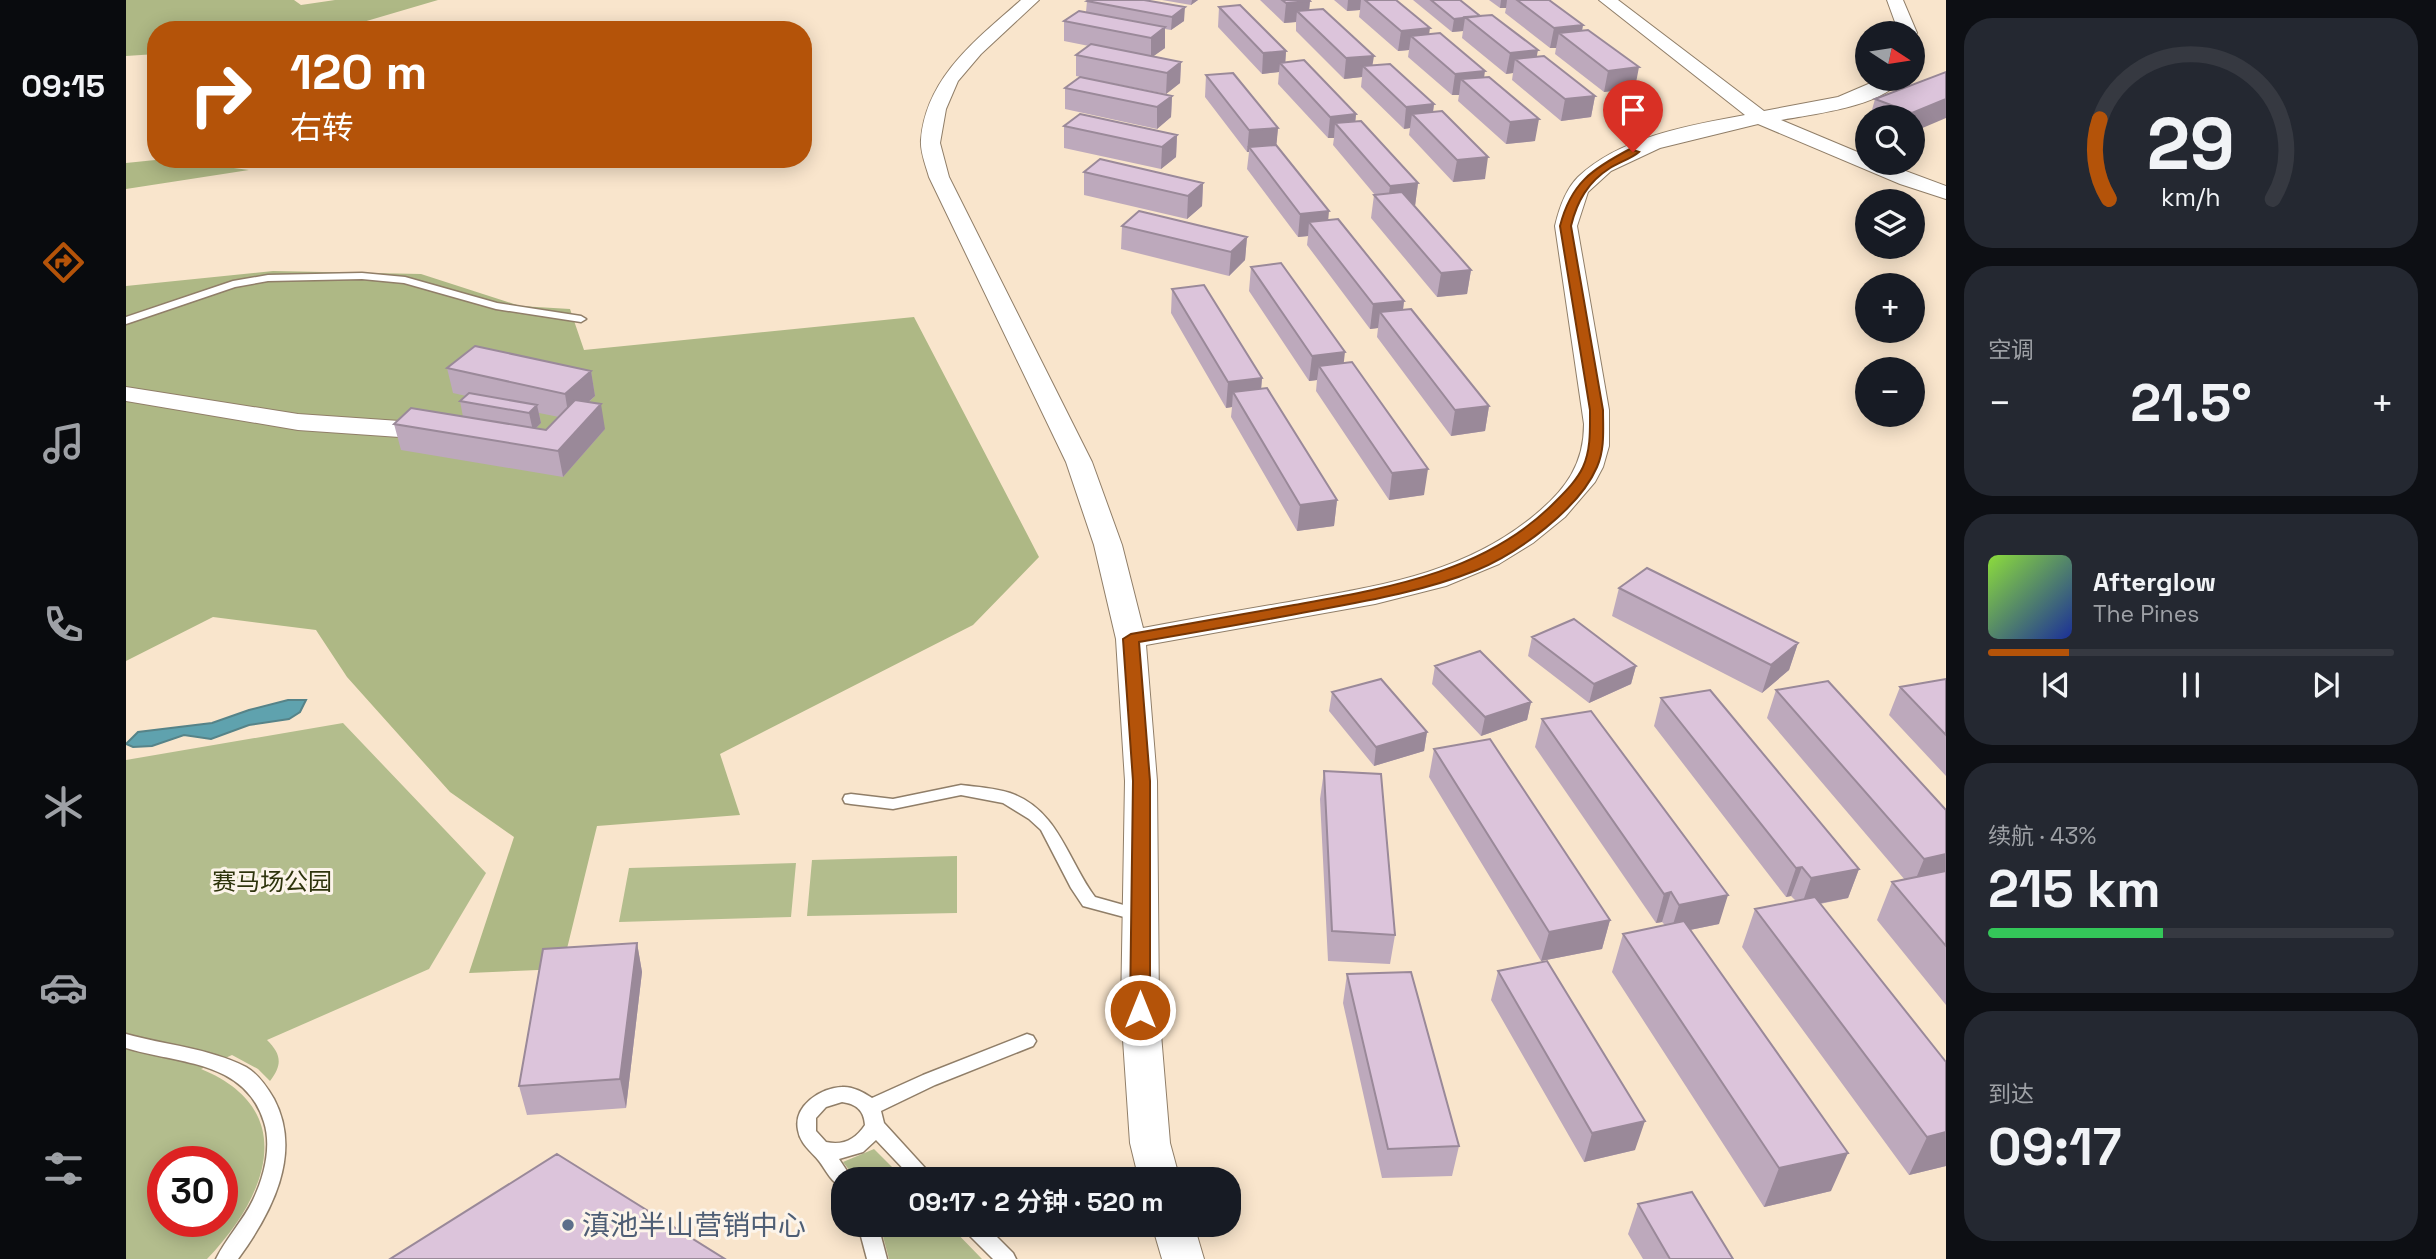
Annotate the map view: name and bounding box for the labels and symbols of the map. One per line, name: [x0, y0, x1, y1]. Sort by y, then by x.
north arrow: [1855, 21, 1925, 91]
pin: [1603, 80, 1663, 152]
park label: 赛马场公园: [212, 866, 332, 897]
position arrow: [1103, 973, 1177, 1047]
speed limit sign: 30: [147, 1146, 238, 1237]
place label: 滇池半山营销中心: [582, 1207, 806, 1243]
marker: 滇池半山营销中心: [560, 1217, 576, 1233]

